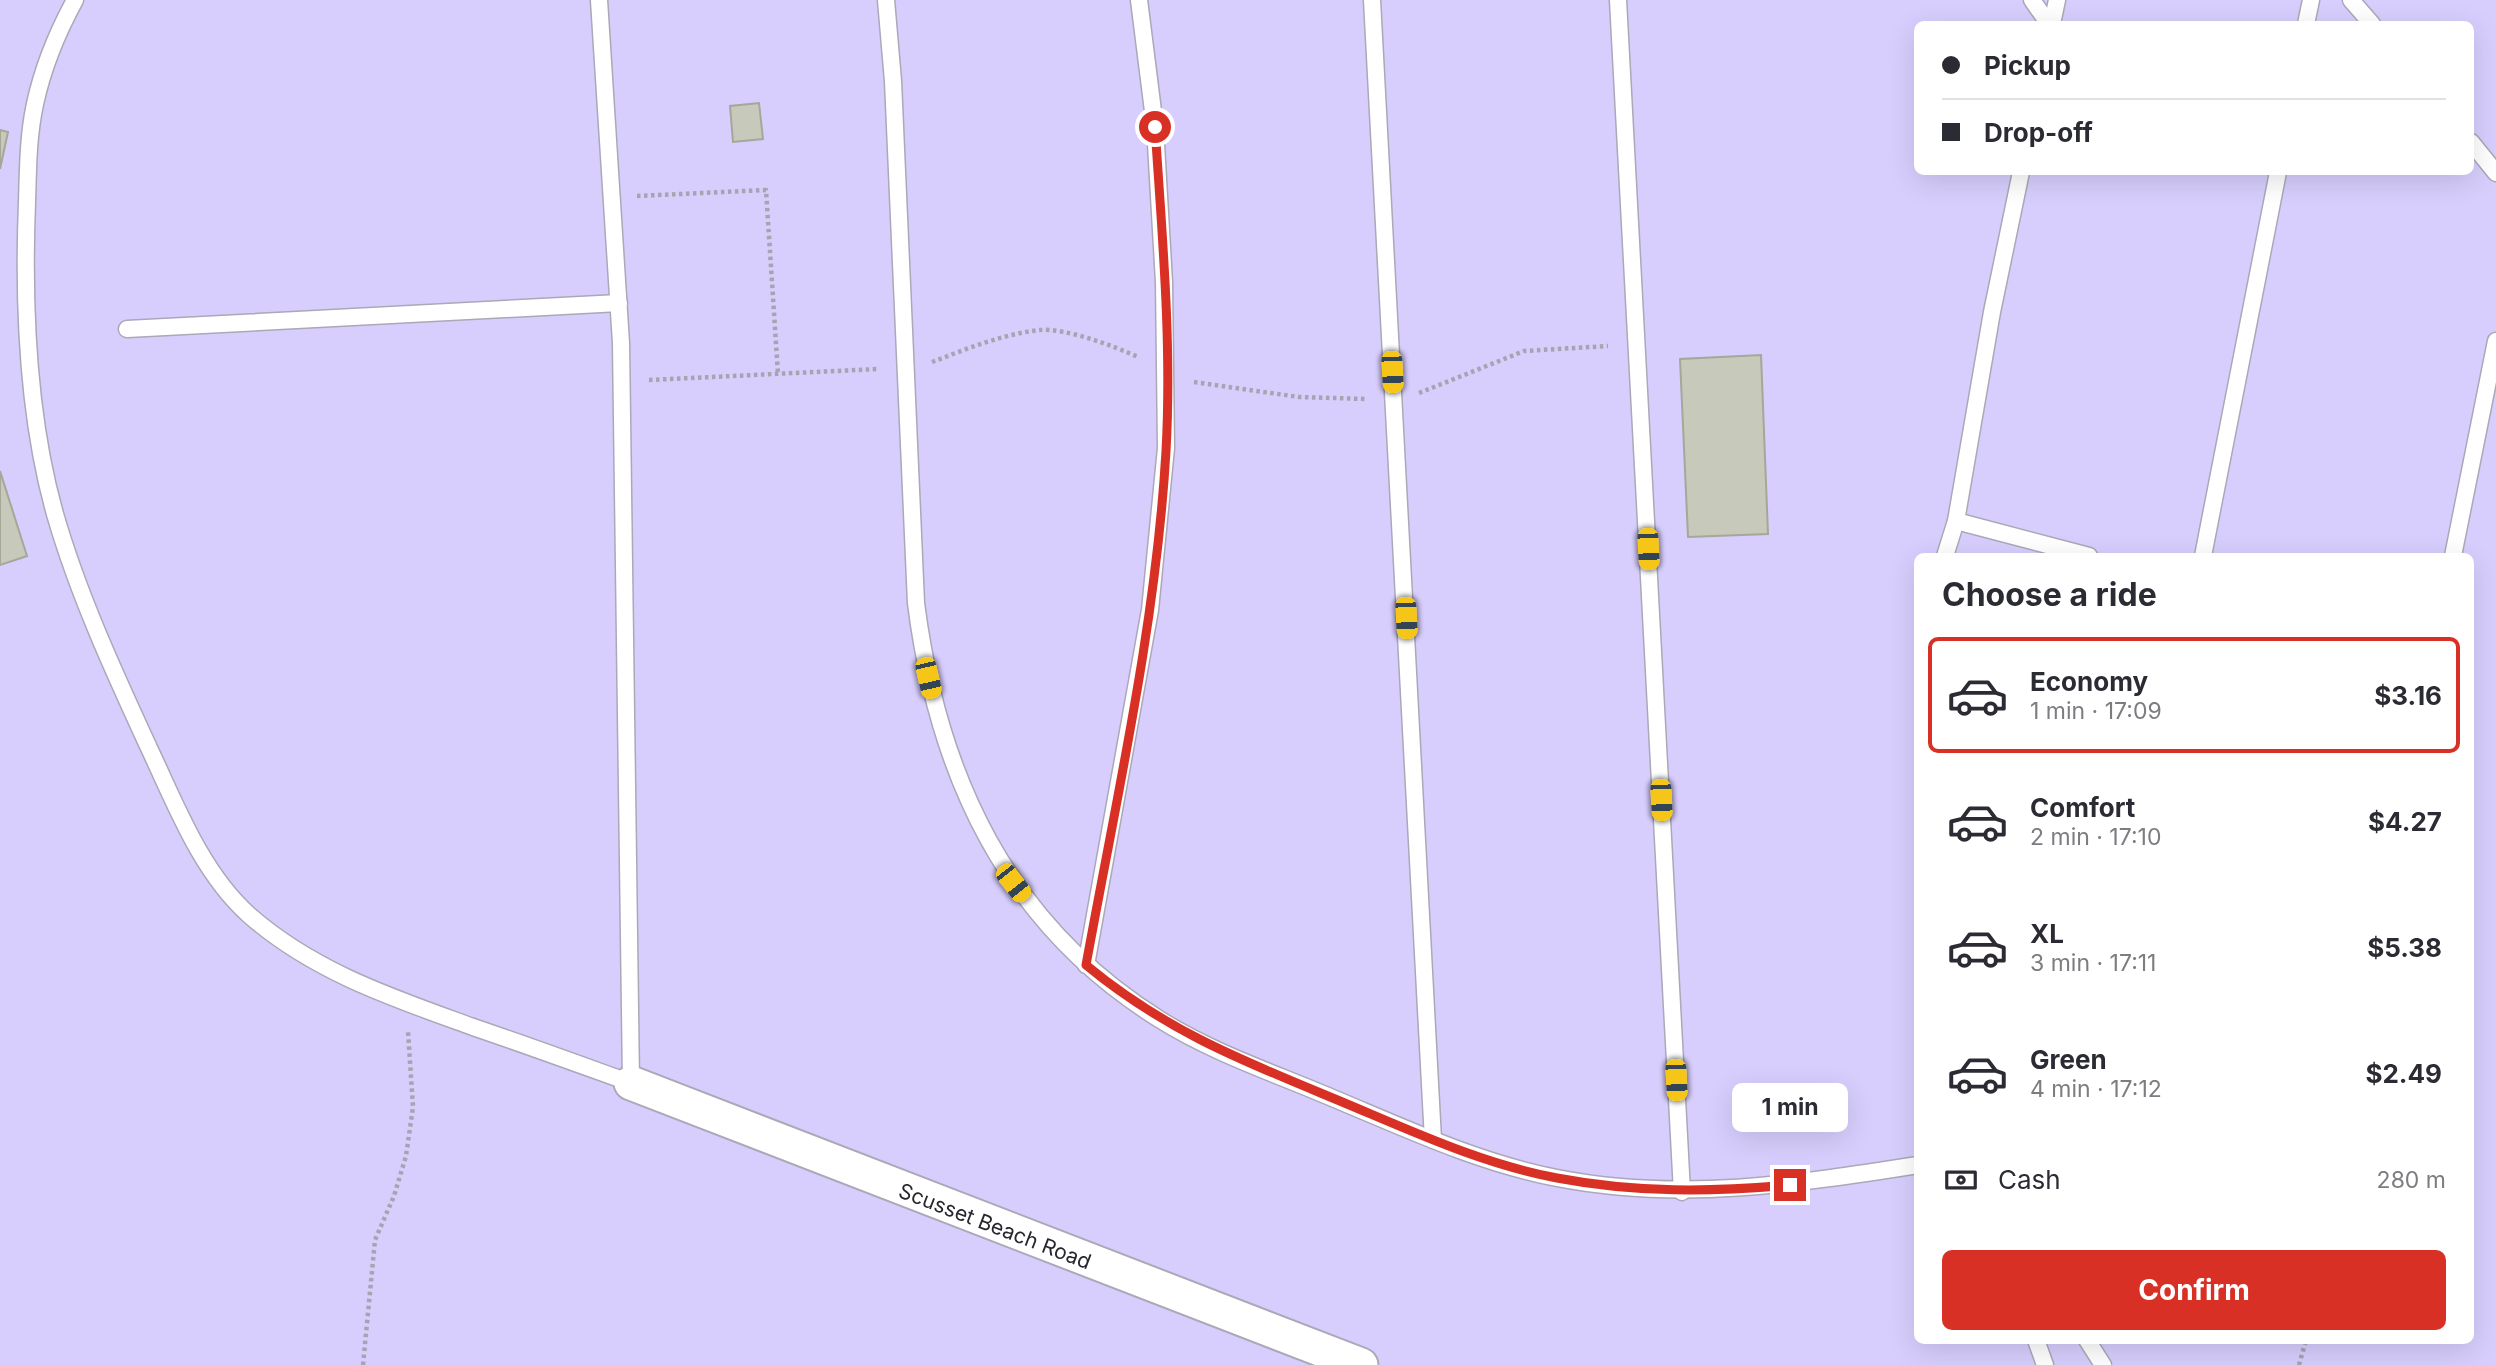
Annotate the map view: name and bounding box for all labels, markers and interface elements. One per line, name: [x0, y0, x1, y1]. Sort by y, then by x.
text: Pickup: [1984, 50, 2071, 81]
route start: [1139, 111, 1171, 143]
text: Drop-off: [1984, 117, 2093, 148]
car: [1381, 350, 1404, 394]
car: [1637, 527, 1660, 571]
text: Choose a ride: [1942, 575, 2157, 614]
car: [1395, 596, 1418, 640]
car: [914, 655, 943, 701]
icon: car: [1946, 664, 2009, 727]
text: Economy: [2030, 666, 2148, 697]
text: $3.16: [2374, 680, 2442, 711]
text: 1 min · 17:09: [2030, 697, 2162, 725]
car: [1650, 778, 1673, 822]
icon: car: [1946, 790, 2009, 853]
text: Comfort: [2030, 792, 2135, 823]
text: $4.27: [2368, 806, 2442, 837]
text: 2 min · 17:10: [2030, 823, 2161, 851]
car: [992, 860, 1035, 906]
icon: car: [1946, 916, 2009, 979]
text: XL: [2030, 918, 2064, 949]
text: $5.38: [2367, 932, 2442, 963]
text: 3 min · 17:11: [2030, 949, 2156, 977]
icon: car: [1946, 1042, 2009, 1105]
text: Green: [2030, 1044, 2107, 1075]
car: [1665, 1058, 1688, 1102]
text: $2.49: [2365, 1058, 2442, 1089]
text: 4 min · 17:12: [2030, 1075, 2162, 1103]
callout: 1 min: [1732, 1084, 1848, 1132]
text: 1 min: [1762, 1093, 1818, 1121]
icon: cash: [1942, 1161, 1980, 1199]
text: Cash: [1998, 1164, 2061, 1195]
text: 280 m: [2377, 1166, 2446, 1194]
route end: [1774, 1169, 1806, 1201]
street label: Scusset Beach Road: [895, 1178, 1095, 1274]
button: Confirm: [1942, 1250, 2446, 1330]

